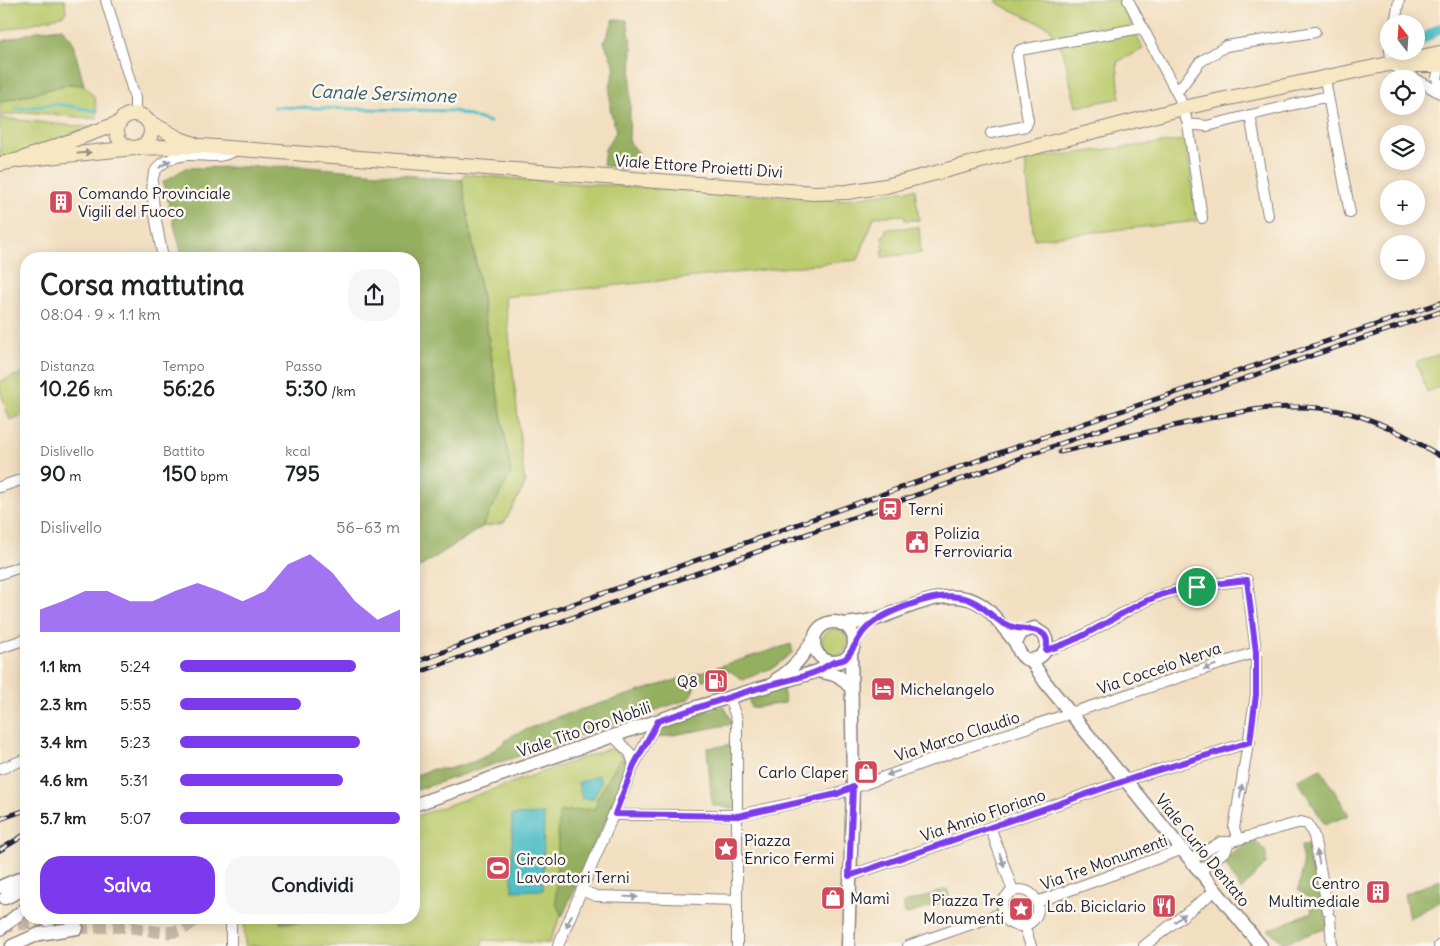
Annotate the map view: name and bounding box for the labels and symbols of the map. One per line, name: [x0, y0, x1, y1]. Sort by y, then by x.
north arrow: [1380, 15, 1425, 60]
water label: Canale Sersimone: [310, 79, 458, 108]
one-way arrow: [77, 149, 93, 157]
street label: Viale Ettore Proietti Divi: [615, 150, 783, 182]
one-way arrow: [158, 159, 172, 169]
place label: Comando Provinciale Vigili del Fuoco: [78, 183, 231, 221]
building icon: Comando Provinciale Vigili del Fuoco: [48, 189, 74, 215]
station icon: Terni: [877, 496, 903, 522]
place label: Terni: [908, 499, 943, 519]
place label: Polizia Ferroviaria: [934, 523, 1012, 561]
public building icon: Polizia Ferroviaria: [904, 529, 930, 555]
pin: [1176, 566, 1218, 608]
street label: Via Cocceio Nerva: [1094, 637, 1224, 699]
one-way arrow: [1202, 663, 1217, 671]
fuel station icon: Q8: [703, 668, 729, 694]
place label: Q8: [677, 671, 698, 691]
hotel icon: Michelangelo: [870, 676, 896, 702]
place label: Michelangelo: [900, 679, 995, 699]
street label: Viale Tito Oro Nobili: [515, 697, 653, 761]
street label: Via Marco Claudio: [892, 706, 1022, 766]
shop icon: Carlo Claper: [853, 759, 879, 785]
place label: Carlo Claper: [758, 762, 848, 782]
one-way arrow: [885, 770, 900, 777]
one-way arrow: [1237, 783, 1245, 799]
street label: Via Annio Floriano: [918, 784, 1048, 846]
street label: Viale Curio Dentato: [1151, 790, 1255, 910]
place label: Piazza Enrico Fermi: [744, 830, 834, 868]
street label: Via Tre Monumenti: [1038, 830, 1170, 894]
place icon: Piazza Enrico Fermi: [713, 836, 739, 862]
one-way arrow: [1313, 848, 1321, 864]
place label: Circolo Lavoratori Terni: [516, 849, 630, 887]
one-way arrow: [998, 853, 1006, 868]
sports icon: Circolo Lavoratori Terni: [485, 855, 511, 881]
place label: Centro Multimediale: [1268, 873, 1360, 911]
building icon: Centro Multimediale: [1365, 879, 1391, 905]
shop icon: Mamì: [820, 885, 846, 911]
place label: Mamì: [850, 888, 890, 908]
place label: Piazza Tre Monumenti: [923, 890, 1004, 928]
one-way arrow: [623, 893, 639, 901]
restaurant icon: Lab. Biciclario: [1151, 893, 1177, 919]
place icon: Piazza Tre Monumenti: [1008, 896, 1034, 922]
place label: Lab. Biciclario: [1047, 896, 1146, 916]
one-way arrow: [1173, 913, 1186, 924]
one-way arrow: [565, 914, 573, 928]

